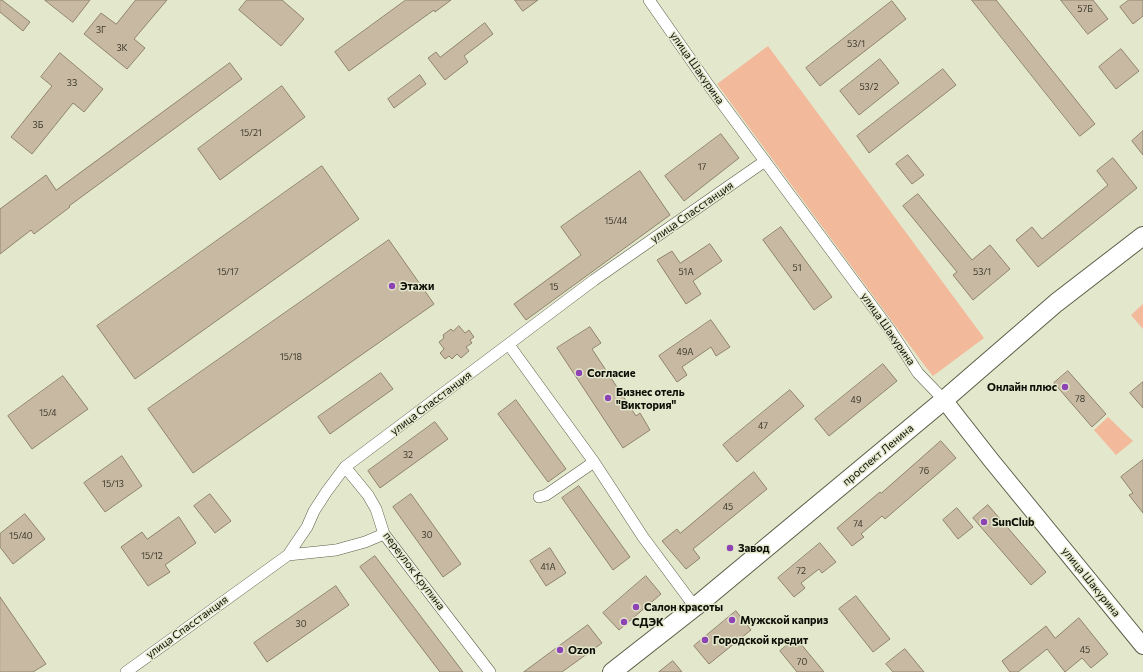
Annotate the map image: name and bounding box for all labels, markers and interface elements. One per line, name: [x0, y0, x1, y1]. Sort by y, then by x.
house number: 57Б: [1077, 4, 1093, 14]
house number: 3Г: [96, 25, 106, 35]
street label: улица Шакурина: [667, 29, 727, 107]
house number: 53/1: [847, 39, 865, 49]
house number: 3К: [116, 43, 128, 53]
house number: 3З: [67, 78, 77, 88]
house number: 53/2: [859, 82, 879, 92]
house number: 3Б: [33, 120, 43, 130]
house number: 15/21: [240, 128, 262, 138]
house number: 17: [698, 162, 706, 172]
street label: улица Спасстанция: [648, 178, 736, 246]
house number: 15/44: [605, 216, 627, 226]
house number: 51: [792, 263, 802, 273]
house number: 15/17: [217, 267, 239, 277]
house number: 51А: [678, 267, 694, 277]
house number: 53/1: [973, 267, 991, 277]
place label: Этажи: [400, 279, 434, 293]
marker: Этажи: [387, 281, 397, 291]
house number: 15: [549, 282, 559, 292]
street label: улица Шакурина: [858, 290, 918, 368]
house number: 49А: [677, 347, 693, 357]
house number: 15/18: [280, 352, 302, 362]
place label: Согласие: [587, 366, 636, 380]
street label: улица Спасстанция: [388, 368, 474, 438]
marker: Согласие: [574, 368, 584, 378]
place label: Онлайн плюс: [987, 380, 1057, 394]
marker: Онлайн плюс: [1060, 382, 1070, 392]
place label: Бизнес отель "Виктория": [616, 385, 685, 411]
marker: Бизнес отель "Виктория": [603, 393, 613, 403]
house number: 78: [1075, 394, 1085, 404]
house number: 49: [851, 395, 861, 405]
house number: 15/4: [39, 408, 57, 418]
house number: 47: [758, 421, 768, 431]
street label: проспект Ленина: [840, 421, 916, 489]
house number: 32: [403, 450, 413, 460]
house number: 76: [919, 466, 929, 476]
house number: 15/13: [102, 479, 124, 489]
house number: 45: [723, 502, 733, 512]
place label: SunClub: [992, 515, 1035, 529]
marker: SunClub: [979, 517, 989, 527]
house number: 74: [853, 519, 863, 529]
street label: переулок Крупина: [380, 529, 448, 613]
house number: 30: [421, 530, 433, 540]
house number: 15/40: [9, 531, 33, 541]
place label: Завод: [738, 541, 770, 555]
marker: Завод: [725, 543, 735, 553]
street label: улица Шакурина: [1059, 545, 1123, 619]
house number: 15/12: [141, 551, 163, 561]
house number: 41А: [540, 562, 556, 572]
house number: 72: [796, 566, 806, 576]
street label: улица Спасстанция: [143, 593, 231, 661]
place label: Салон красоты: [644, 600, 723, 614]
marker: Салон красоты: [631, 602, 641, 612]
place label: Мужской каприз: [740, 613, 828, 627]
place label: СДЭК: [632, 615, 664, 629]
marker: Мужской каприз: [727, 615, 737, 625]
marker: СДЭК: [619, 617, 629, 627]
house number: 30: [295, 619, 307, 629]
place label: Городской кредит: [713, 633, 808, 647]
marker: Городской кредит: [700, 635, 710, 645]
place label: Ozon: [568, 643, 596, 657]
marker: Ozon: [555, 645, 565, 655]
house number: 45: [1080, 645, 1090, 655]
house number: 70: [797, 657, 807, 667]

